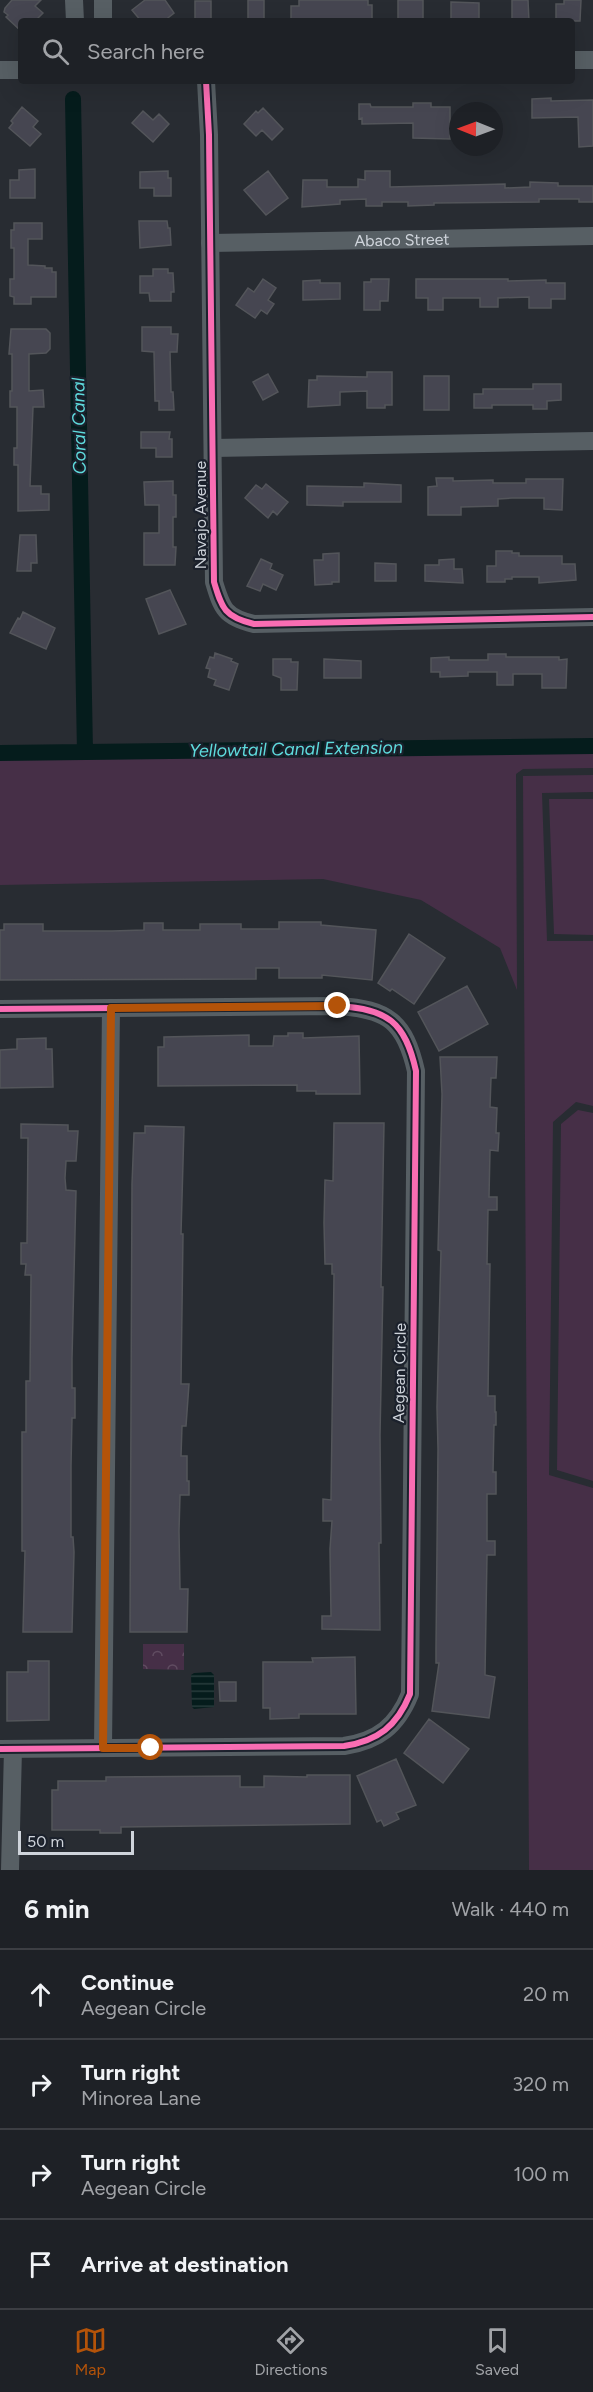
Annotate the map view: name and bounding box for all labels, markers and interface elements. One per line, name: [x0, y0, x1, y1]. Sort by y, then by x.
search box: [18, 18, 575, 84]
icon: search: [39, 35, 72, 68]
text: Search here: [87, 38, 205, 65]
north arrow: [449, 102, 503, 156]
street label: Abaco Street: [354, 230, 450, 250]
water label: Coral Canal: [67, 376, 91, 475]
street label: Navajo Avenue: [191, 461, 210, 569]
water label: Yellowtail Canal Extension: [189, 736, 403, 762]
route end: [324, 992, 350, 1018]
street label: Aegean Circle: [389, 1322, 410, 1423]
route start: [137, 1734, 163, 1760]
scale bar: [18, 1828, 134, 1856]
text: 50 m: [27, 1832, 64, 1851]
text: 6 min: [24, 1893, 90, 1925]
text: Walk · 440 m: [452, 1897, 569, 1921]
text: Continue: [81, 1969, 174, 1996]
icon: ahead: [24, 1978, 57, 2011]
text: 20 m: [523, 1982, 569, 2006]
text: Aegean Circle: [81, 1996, 206, 2020]
text: Turn right: [81, 2059, 180, 2086]
icon: right: [24, 2068, 57, 2101]
text: 320 m: [512, 2072, 569, 2096]
text: Minorea Lane: [81, 2086, 201, 2110]
text: Turn right: [81, 2149, 180, 2176]
icon: right: [24, 2158, 57, 2191]
text: 100 m: [513, 2162, 569, 2186]
text: Aegean Circle: [81, 2176, 206, 2200]
icon: arrive: [24, 2248, 57, 2281]
text: Arrive at destination: [81, 2251, 289, 2278]
tab: Map: [74, 2324, 107, 2379]
tab: Directions: [254, 2324, 327, 2379]
tab: Saved: [475, 2324, 519, 2379]

